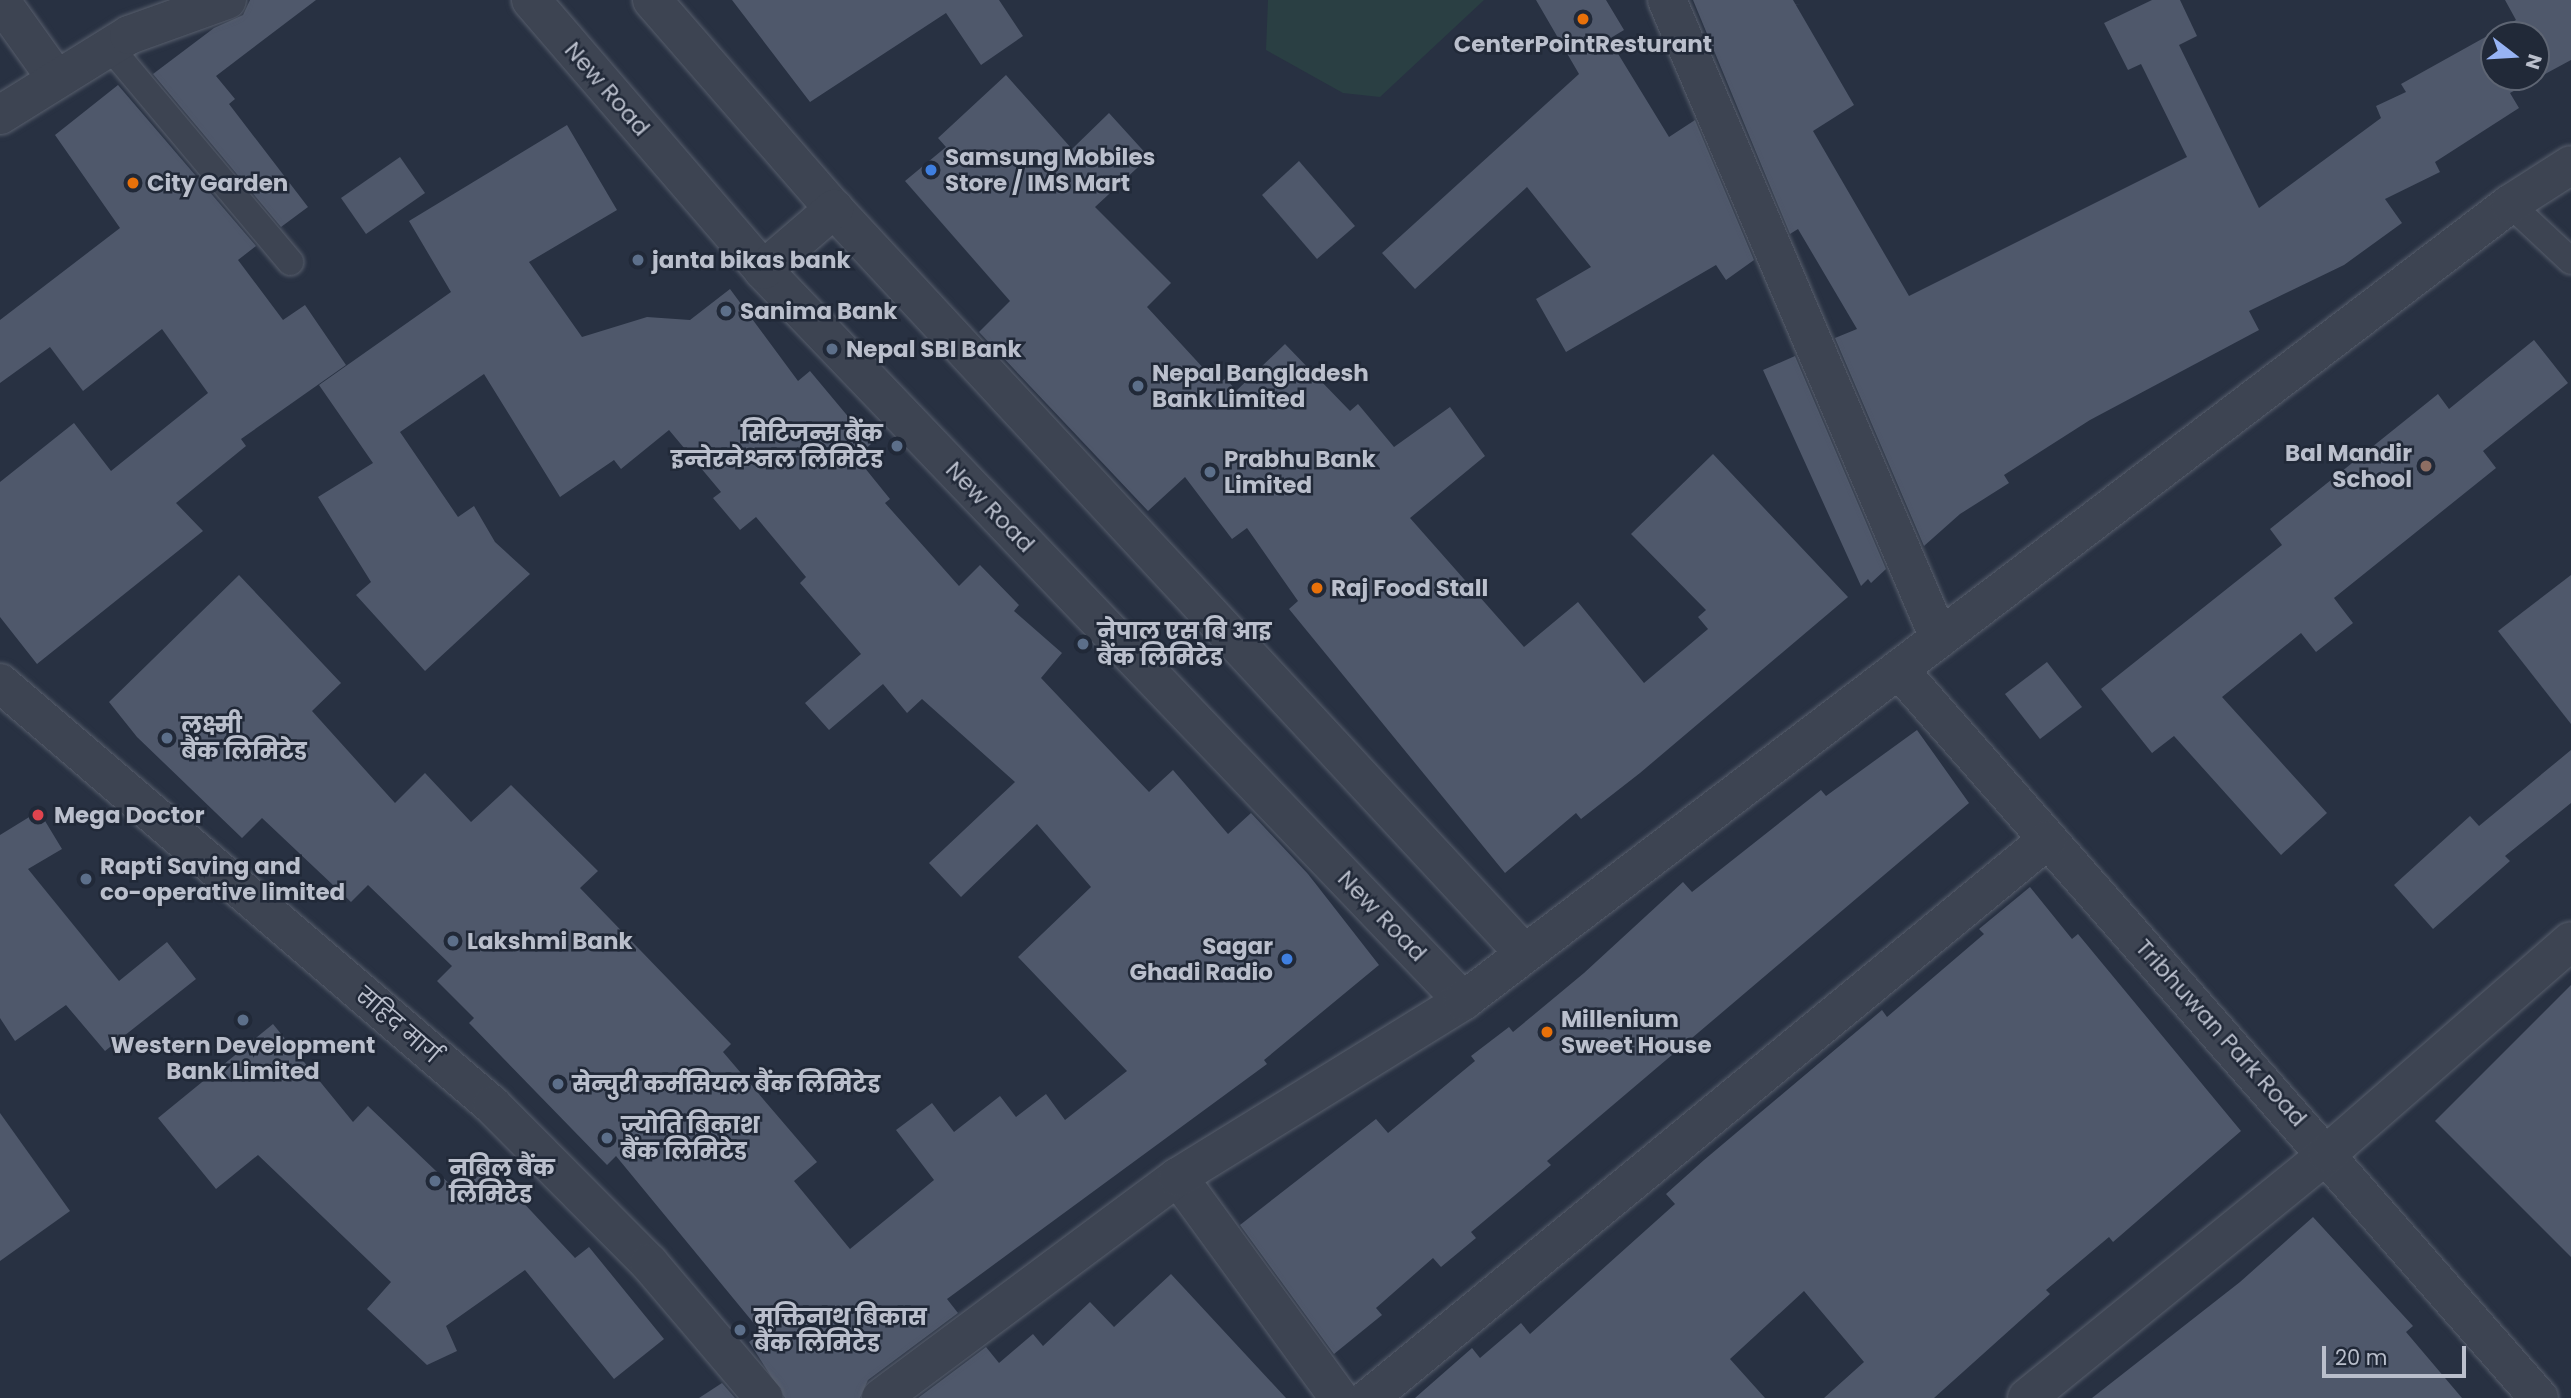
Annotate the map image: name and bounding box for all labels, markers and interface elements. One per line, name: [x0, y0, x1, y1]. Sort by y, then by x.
marker: CenterPointResturant: [1575, 11, 1591, 27]
north arrow: [2480, 21, 2550, 91]
place label: CenterPointResturant: [1454, 30, 1712, 58]
street label: New Road: [559, 36, 655, 142]
text: N: [2519, 51, 2549, 72]
place label: Samsung Mobiles Store / IMS Mart: [945, 143, 1155, 197]
marker: Samsung Mobiles Store / IMS Mart: [923, 162, 939, 178]
place label: City Garden: [147, 169, 288, 197]
marker: City Garden: [125, 175, 141, 191]
place label: janta bikas bank: [652, 246, 851, 274]
marker: janta bikas bank: [630, 252, 646, 268]
place label: Sanima Bank: [740, 297, 897, 325]
marker: Sanima Bank: [718, 303, 734, 319]
place label: Nepal SBI Bank: [846, 335, 1022, 363]
marker: Nepal SBI Bank: [824, 341, 840, 357]
place label: Nepal Bangladesh Bank Limited: [1152, 359, 1369, 413]
marker: Nepal Bangladesh Bank Limited: [1130, 378, 1146, 394]
place label: सिटिजन्स बैंक इन्तेरनेश्नल लिमिटेड: [671, 419, 883, 473]
marker: सिटिजन्स बैंक इन्तेरनेश्नल लिमिटेड: [889, 438, 905, 454]
place label: Bal Mandir School: [2285, 439, 2412, 493]
place label: Prabhu Bank Limited: [1224, 445, 1376, 499]
street label: New Road: [940, 456, 1040, 558]
marker: Bal Mandir School: [2418, 458, 2434, 474]
marker: Prabhu Bank Limited: [1202, 464, 1218, 480]
place label: Raj Food Stall: [1331, 574, 1488, 602]
marker: Raj Food Stall: [1309, 580, 1325, 596]
place label: नेपाल एस बि आइ बैंक लिमिटेड: [1097, 617, 1272, 671]
marker: नेपाल एस बि आइ बैंक लिमिटेड: [1075, 636, 1091, 652]
place label: लक्ष्मी बैंक लिमिटेड: [181, 711, 307, 765]
marker: लक्ष्मी बैंक लिमिटेड: [159, 730, 175, 746]
place label: Mega Doctor: [54, 801, 205, 829]
marker: Mega Doctor: [28, 805, 48, 825]
place label: Rapti Saving and co-operative limited: [100, 852, 345, 906]
street label: New Road: [1332, 865, 1432, 967]
marker: Rapti Saving and co-operative limited: [78, 871, 94, 887]
place label: Lakshmi Bank: [467, 927, 633, 955]
place label: Sagar Ghadi Radio: [1129, 932, 1273, 986]
marker: Lakshmi Bank: [445, 933, 461, 949]
street label: Tribhuwan Park Road: [2130, 934, 2312, 1132]
marker: Sagar Ghadi Radio: [1279, 951, 1295, 967]
street label: सहिद मार्ग: [351, 981, 445, 1069]
place label: Millenium Sweet House: [1561, 1005, 1712, 1059]
marker: Western Development Bank Limited: [235, 1012, 251, 1028]
marker: Millenium Sweet House: [1539, 1024, 1555, 1040]
place label: Western Development Bank Limited: [111, 1031, 375, 1085]
place label: सेन्चुरी कर्मसियल बैंक लिमिटेड: [572, 1070, 880, 1098]
marker: सेन्चुरी कर्मसियल बैंक लिमिटेड: [550, 1076, 566, 1092]
place label: ज्योति बिकाश बैंक लिमिटेड: [621, 1111, 759, 1165]
marker: ज्योति बिकाश बैंक लिमिटेड: [599, 1130, 615, 1146]
place label: नबिल बैंक लिमिटेड: [449, 1154, 555, 1208]
marker: नबिल बैंक लिमिटेड: [427, 1173, 443, 1189]
place label: मुक्तिनाथ बिकास बैंक लिमिटेड: [754, 1303, 927, 1357]
marker: मुक्तिनाथ बिकास बैंक लिमिटेड: [732, 1322, 748, 1338]
scale bar: [2326, 1332, 2470, 1376]
text: 20 m: [2335, 1343, 2388, 1372]

